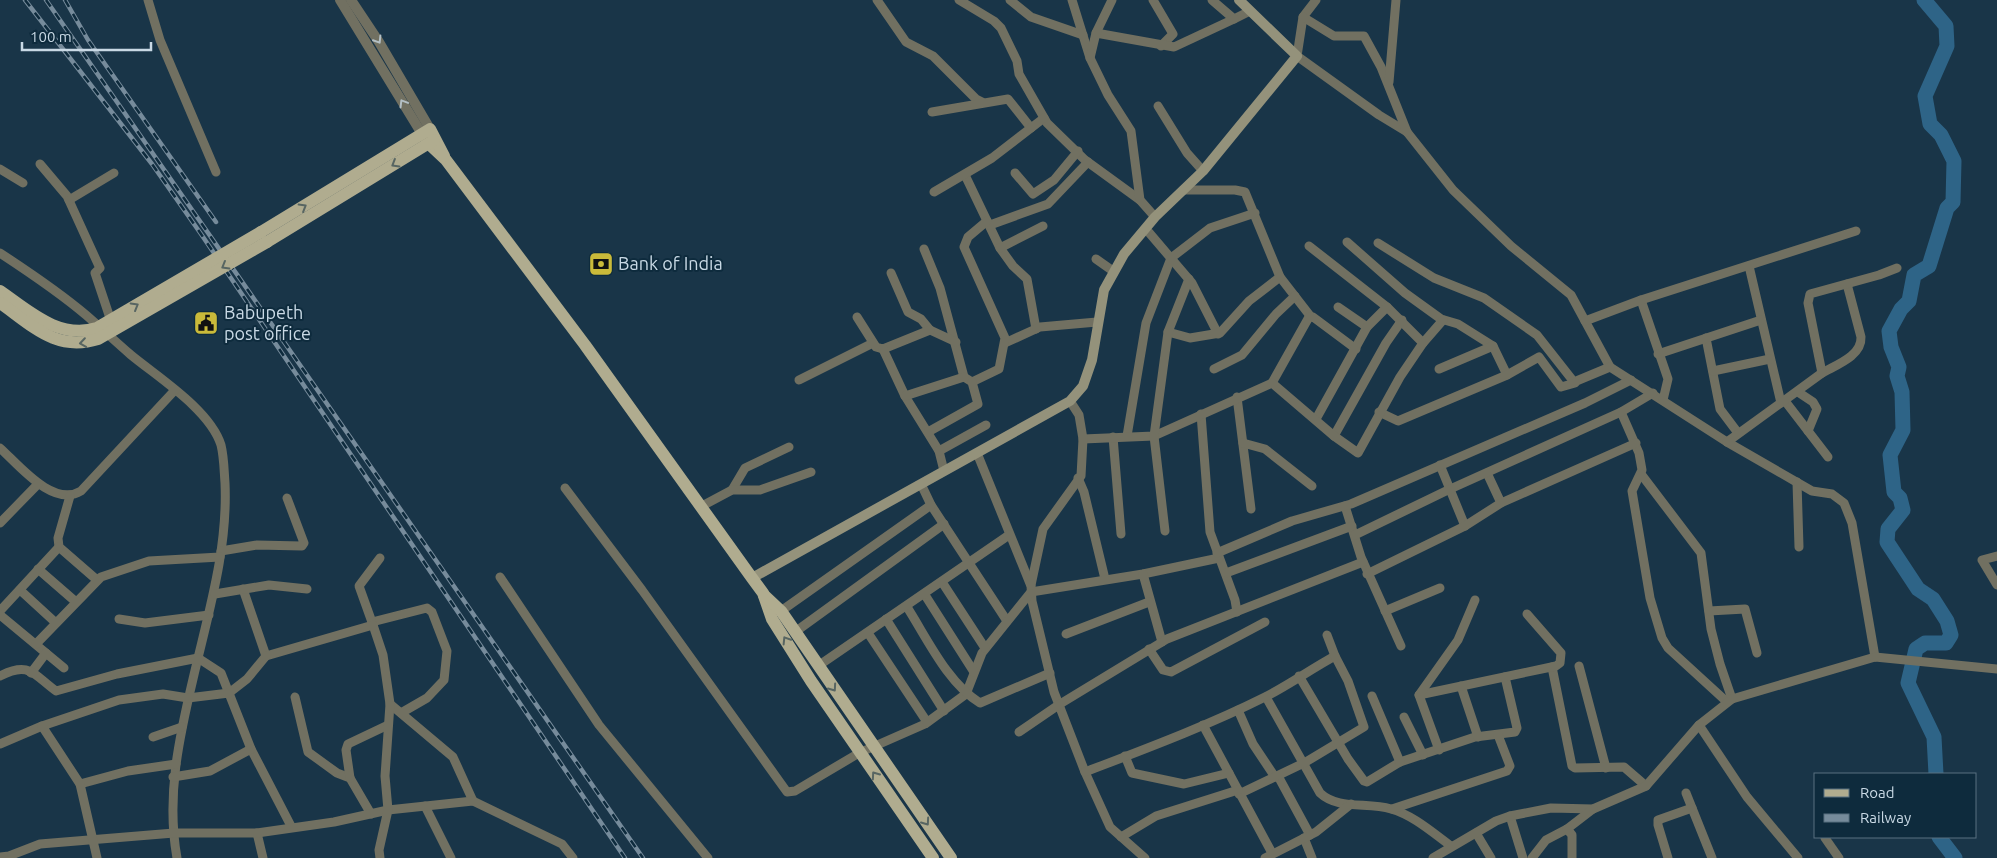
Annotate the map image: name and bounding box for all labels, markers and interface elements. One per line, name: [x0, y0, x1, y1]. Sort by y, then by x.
scale bar: [22, 20, 151, 52]
text: 100 m: [30, 28, 72, 45]
one-way arrow: [371, 35, 381, 44]
one-way arrow: [399, 99, 409, 108]
one-way arrow: [391, 158, 400, 168]
one-way arrow: [297, 203, 306, 213]
bank icon: Bank of India: [588, 251, 614, 277]
place label: Bank of India: [618, 253, 723, 273]
one-way arrow: [221, 260, 230, 270]
one-way arrow: [130, 302, 139, 312]
place label: Babupeth post office: [224, 302, 311, 343]
public building icon: Babupeth post office: [193, 310, 219, 336]
one-way arrow: [78, 337, 86, 348]
one-way arrow: [782, 636, 792, 645]
one-way arrow: [827, 682, 836, 692]
one-way arrow: [872, 772, 881, 781]
legend: [1814, 773, 1977, 838]
text: Road: [1860, 784, 1895, 801]
text: Railway: [1860, 809, 1911, 826]
one-way arrow: [920, 816, 929, 825]

